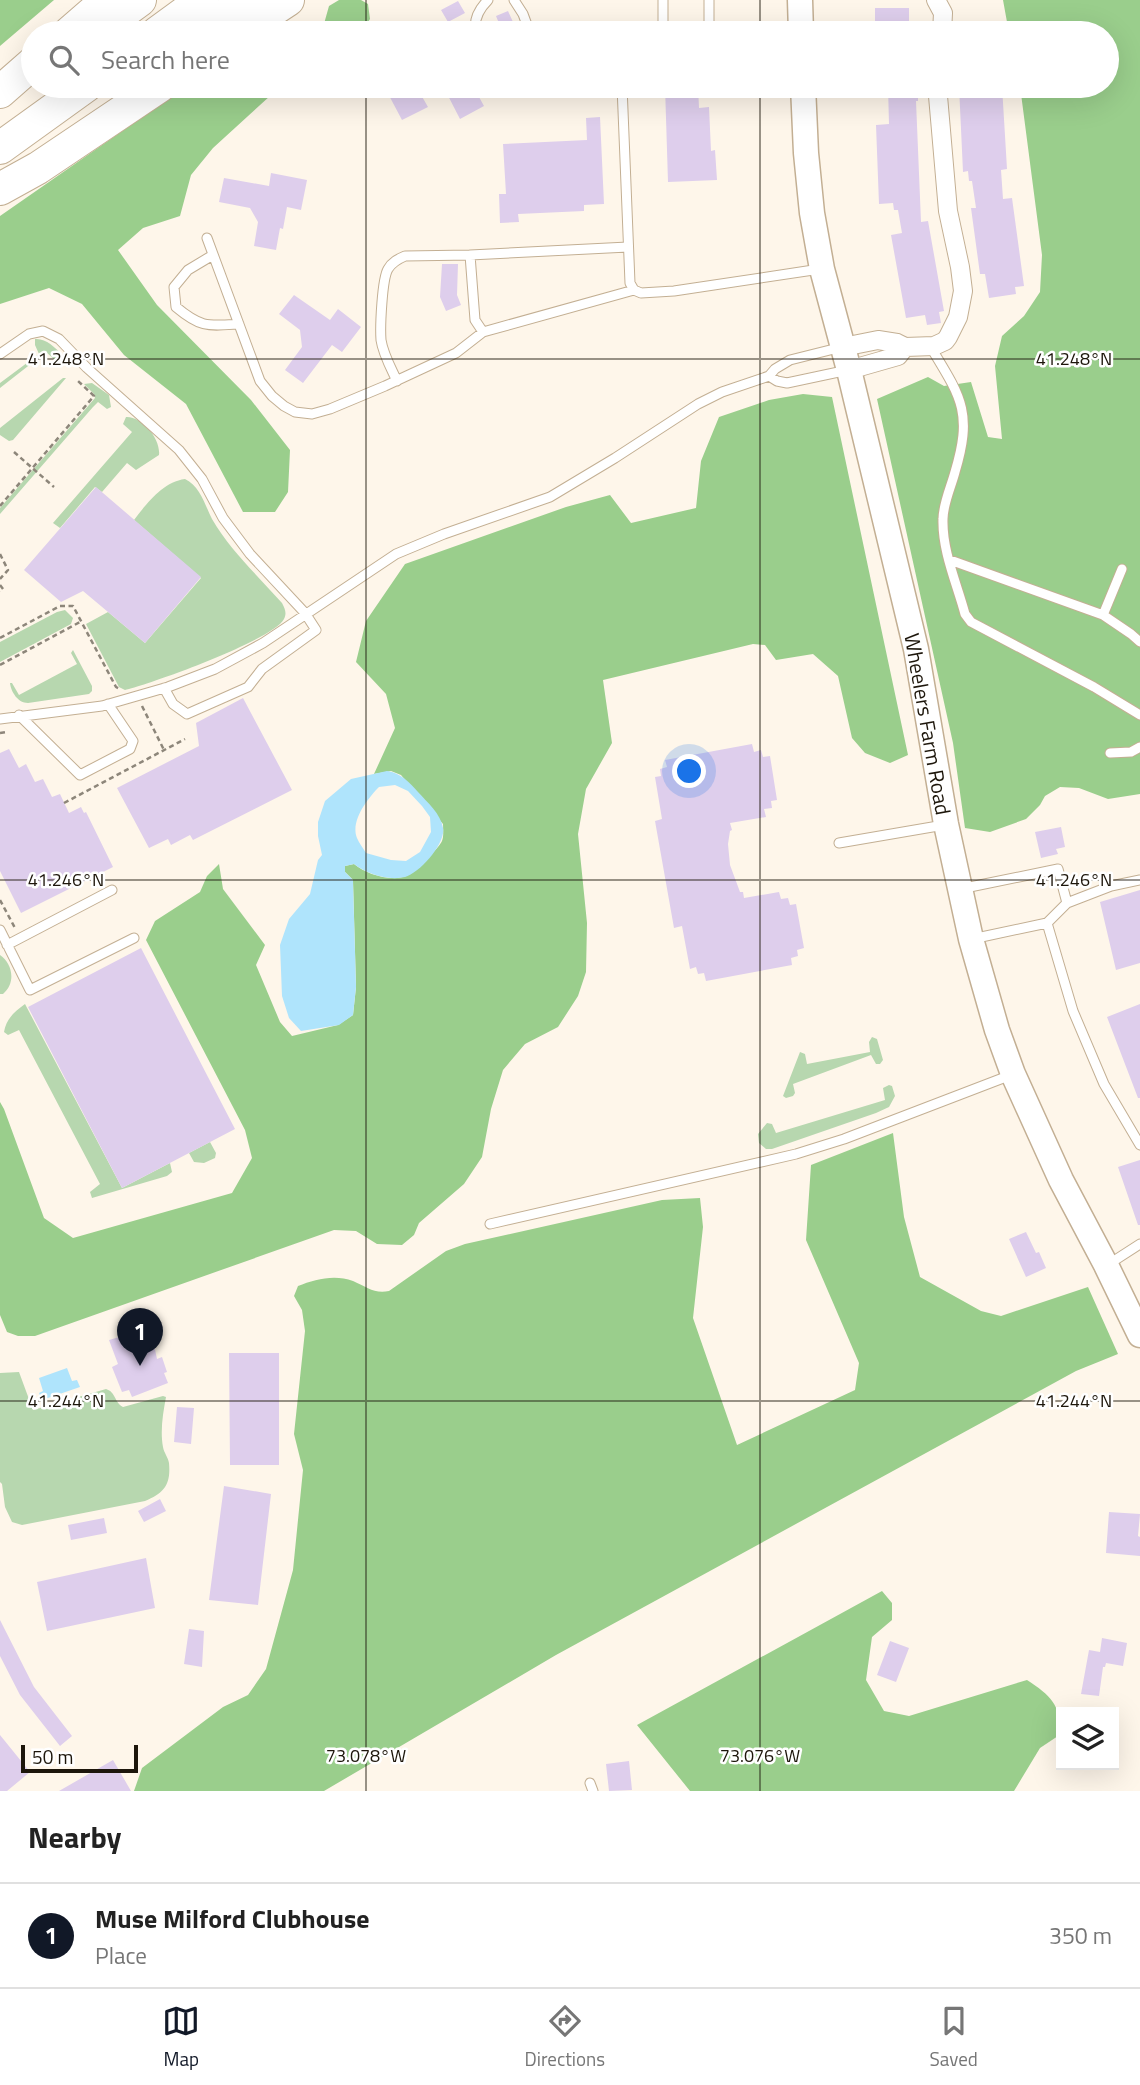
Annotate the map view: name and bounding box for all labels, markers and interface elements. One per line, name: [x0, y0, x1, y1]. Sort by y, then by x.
search box: [21, 21, 1119, 98]
text: Search here: [101, 40, 230, 79]
icon: search: [45, 41, 83, 79]
text: 41.248°N: [28, 345, 104, 372]
text: 41.248°N: [1036, 345, 1112, 372]
street label: Wheelers Farm Road: [896, 631, 960, 817]
your location: [672, 754, 706, 788]
text: 41.246°N: [28, 866, 104, 893]
text: 41.246°N: [1036, 866, 1112, 893]
pin: 1: [117, 1308, 163, 1366]
text: 41.244°N: [28, 1387, 104, 1414]
text: 41.244°N: [1036, 1387, 1112, 1414]
map controls: [1056, 1707, 1119, 1770]
button: layers: [1056, 1707, 1119, 1770]
scale bar: [21, 1742, 138, 1774]
text: 50 m: [32, 1742, 73, 1771]
text: 73.078°W: [326, 1742, 406, 1769]
text: 73.076°W: [720, 1742, 800, 1769]
text: Nearby: [28, 1814, 121, 1860]
text: Muse Milford Clubhouse: [95, 1899, 369, 1938]
text: 1: [45, 1918, 57, 1953]
text: 350 m: [1049, 1918, 1112, 1953]
text: Place: [95, 1938, 147, 1973]
tab: Map: [162, 2002, 200, 2073]
tab: Directions: [525, 2002, 605, 2073]
tab: Saved: [929, 2002, 978, 2073]

